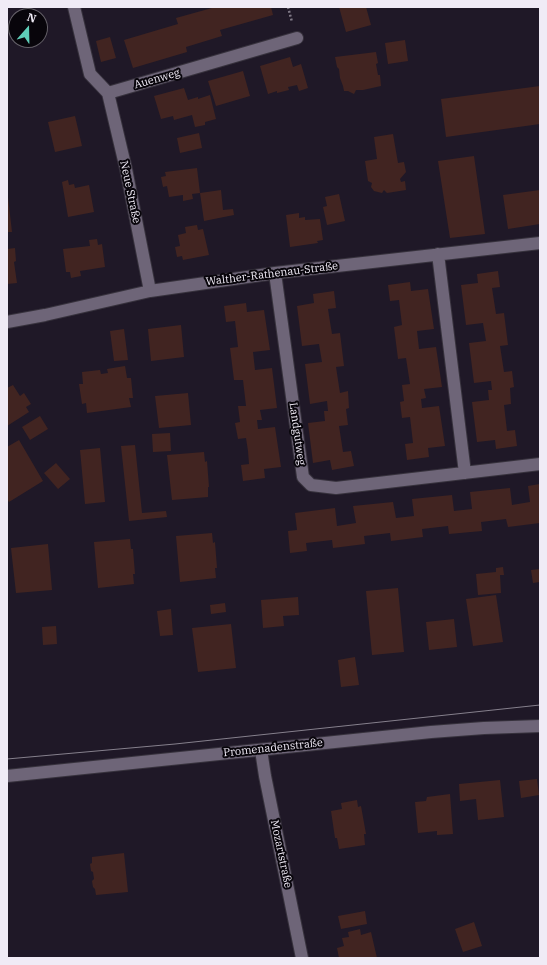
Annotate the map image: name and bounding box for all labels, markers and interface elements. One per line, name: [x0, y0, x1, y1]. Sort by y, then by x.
north arrow: [8, 8, 48, 48]
text: N: [25, 10, 38, 26]
street label: Auenweg: [132, 66, 182, 92]
street label: Neue Straße: [117, 159, 143, 225]
street label: Walther-Rathenau-Straße: [205, 259, 339, 289]
street label: Landgutweg: [286, 402, 308, 466]
street label: Promenadenstraße: [223, 736, 323, 760]
street label: Mozartstraße: [267, 819, 295, 889]

